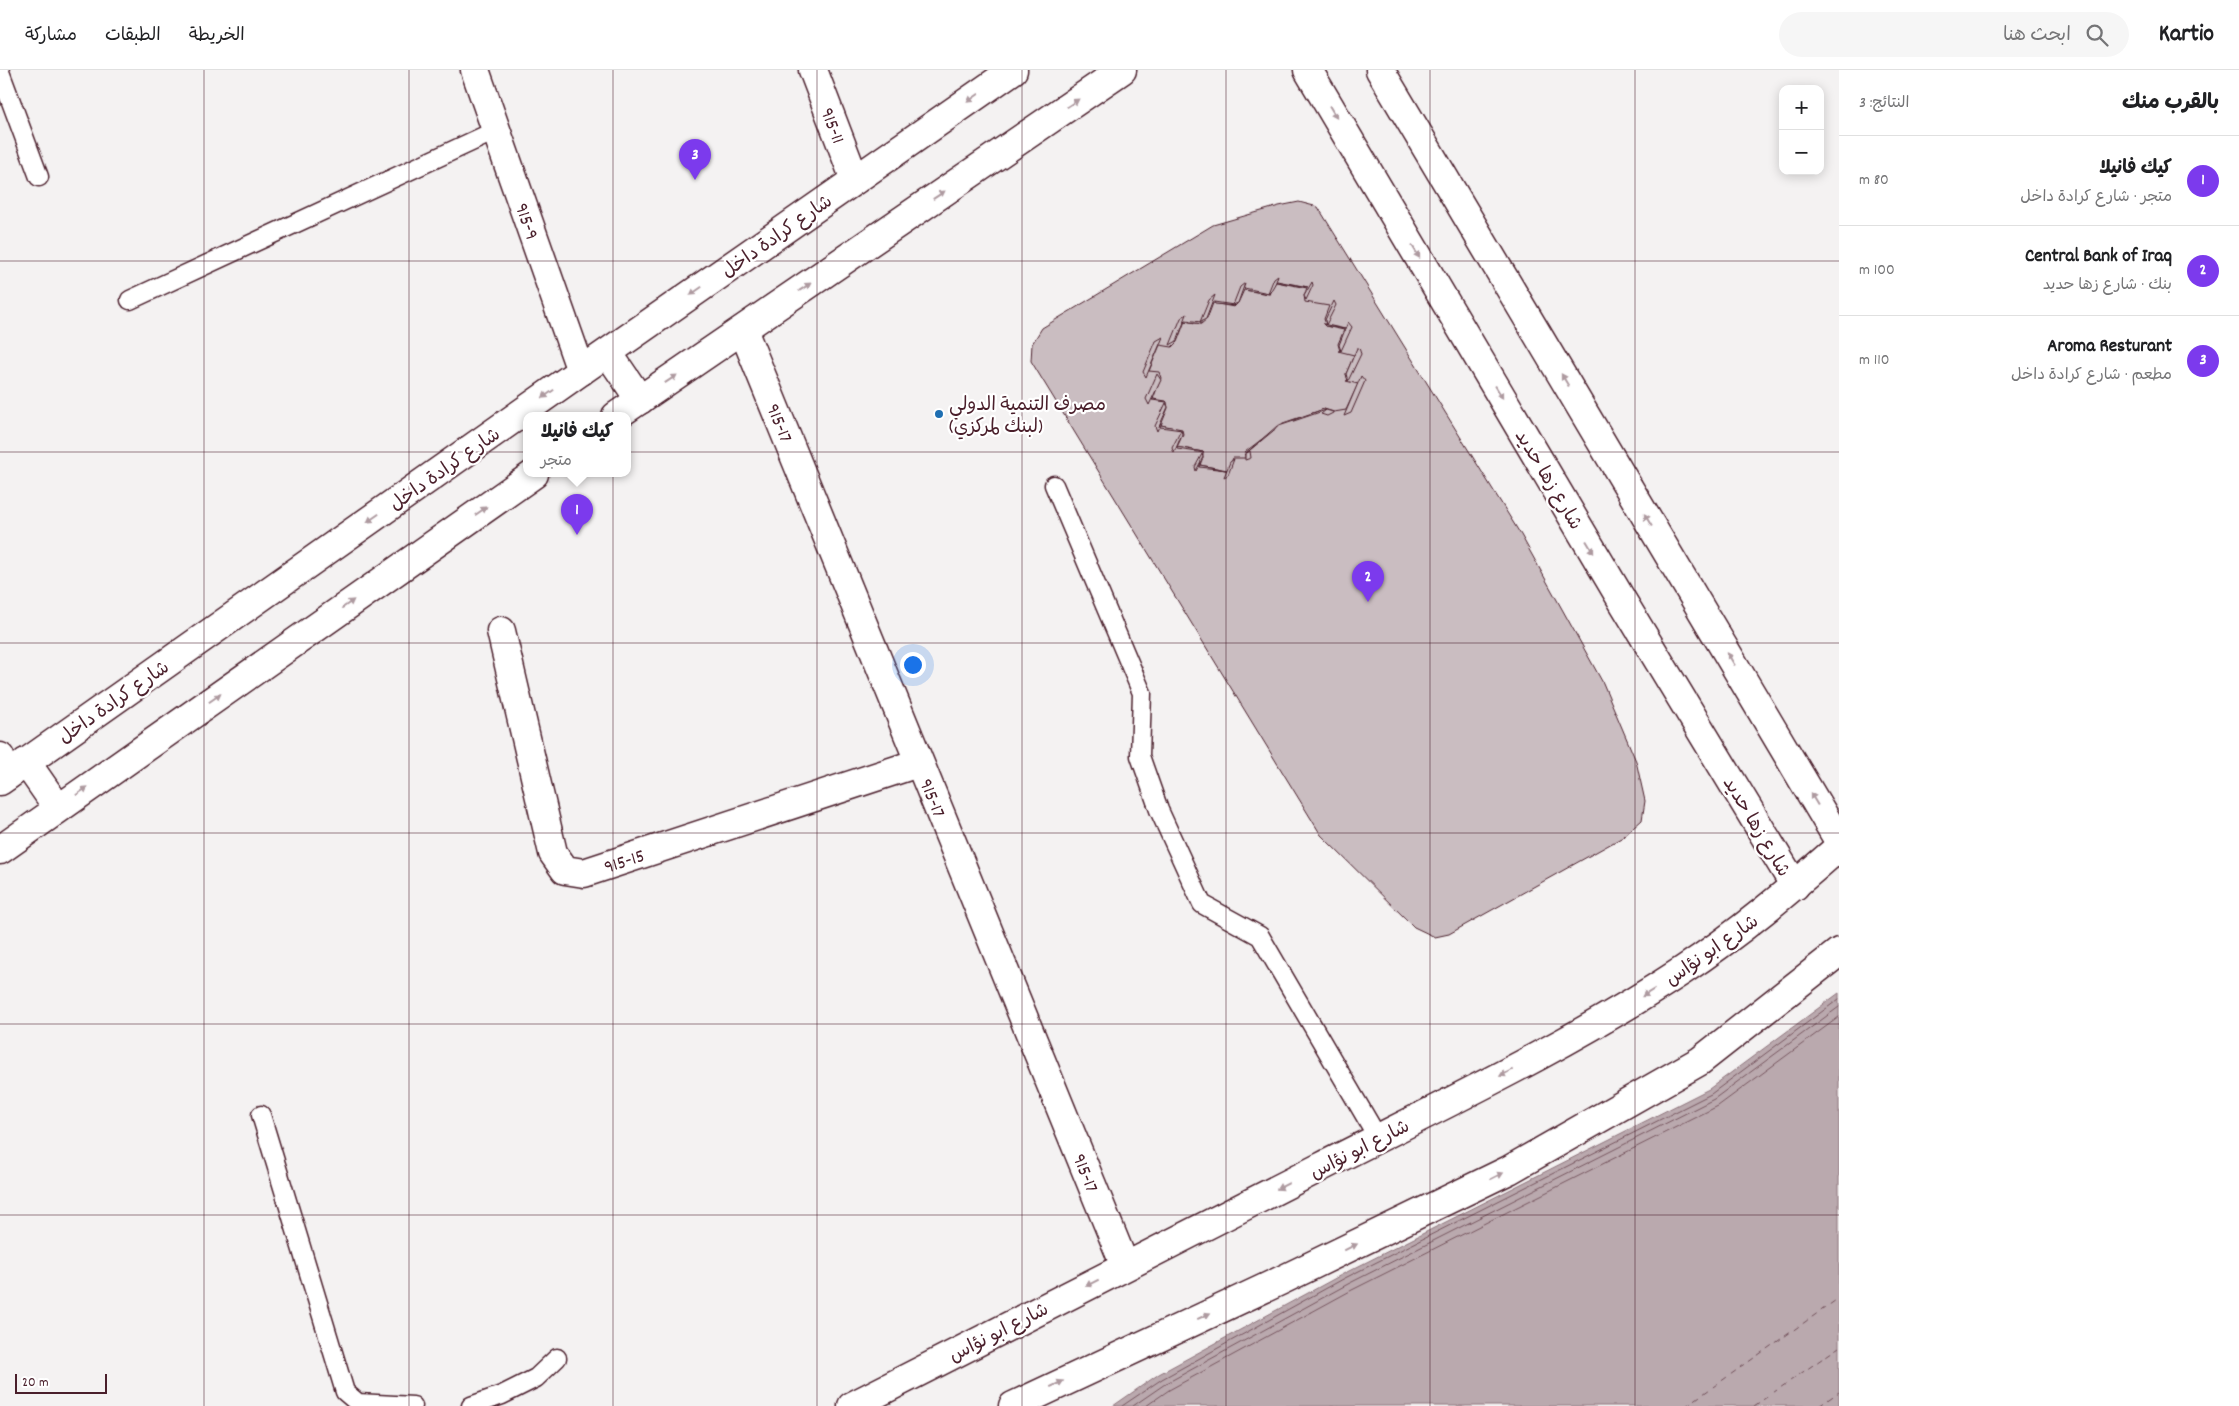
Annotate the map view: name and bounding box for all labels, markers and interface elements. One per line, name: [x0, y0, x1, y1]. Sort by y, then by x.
search box: [1779, 12, 2129, 57]
text: Kartio: [2159, 18, 2214, 52]
icon: search: [2083, 21, 2111, 49]
text: ابحث هنا: [2003, 23, 2071, 50]
text: مشاركة: [25, 24, 77, 49]
text: الطبقات: [105, 24, 161, 49]
text: الخريطة: [189, 24, 245, 49]
map controls: [1779, 85, 1824, 175]
button: +: [1779, 85, 1824, 130]
text: بالقرب منك: [2122, 89, 2219, 119]
text: النتائج: 3: [1859, 92, 1909, 115]
one-way arrow: [966, 93, 979, 103]
one-way arrow: [1066, 98, 1080, 108]
street label: 915-11: [812, 104, 850, 148]
one-way arrow: [1329, 104, 1337, 119]
button: −: [1779, 130, 1824, 175]
pin: 3: [679, 139, 711, 180]
text: كيك فانيلا: [2099, 156, 2172, 183]
text: 80 m: [1859, 169, 1889, 192]
text: 1: [2201, 169, 2205, 192]
text: متجر · شارع كرادة داخل: [2020, 186, 2172, 209]
street label: شارع كرادة داخل: [717, 190, 839, 286]
one-way arrow: [932, 190, 946, 200]
street label: 915-9: [506, 200, 544, 244]
text: Central Bank of Iraq: [2025, 244, 2172, 271]
one-way arrow: [1411, 245, 1420, 258]
text: 100 m: [1859, 259, 1895, 282]
text: 2: [2200, 259, 2207, 282]
text: بنك · شارع زها حديد: [2043, 274, 2172, 297]
one-way arrow: [798, 282, 812, 292]
one-way arrow: [689, 286, 703, 296]
text: Aroma Resturant: [2047, 334, 2172, 361]
text: 110 m: [1859, 349, 1889, 372]
text: 3: [2199, 349, 2207, 372]
text: مطعم · شارع كرادة داخل: [2011, 364, 2172, 387]
one-way arrow: [664, 374, 678, 384]
one-way arrow: [1560, 374, 1569, 387]
one-way arrow: [1494, 385, 1503, 398]
one-way arrow: [541, 389, 555, 399]
place label: مصرف التنمية الدولي (لبنك لمركزي): [949, 393, 1106, 442]
street label: 915-17: [758, 400, 798, 447]
marker: مصرف التنمية الدولي (لبنك لمركزي): [933, 408, 945, 420]
popup: [523, 412, 631, 477]
text: كيك فانيلا: [541, 420, 613, 447]
street label: شارع كرادة داخل: [385, 423, 507, 519]
street label: شارع زها حديد: [1507, 426, 1587, 536]
text: متجر: [541, 450, 572, 473]
pin: 1: [561, 494, 593, 535]
one-way arrow: [474, 506, 488, 516]
one-way arrow: [366, 513, 379, 523]
one-way arrow: [1643, 513, 1652, 526]
one-way arrow: [1586, 540, 1595, 553]
pin: 2: [1352, 561, 1384, 602]
one-way arrow: [341, 599, 355, 609]
your location: [900, 652, 926, 678]
one-way arrow: [1726, 653, 1735, 666]
street label: شارع كرادة داخل: [54, 656, 176, 752]
one-way arrow: [208, 693, 222, 703]
street label: شارع زها حديد: [1715, 773, 1795, 883]
street label: 915-17: [911, 775, 951, 822]
one-way arrow: [75, 786, 89, 796]
one-way arrow: [1810, 793, 1819, 806]
street label: 915-15: [601, 844, 649, 882]
street label: شارع ابو نؤاس: [1661, 910, 1765, 994]
one-way arrow: [1641, 988, 1654, 998]
one-way arrow: [1499, 1069, 1513, 1077]
street label: شارع ابو نؤاس: [1306, 1114, 1415, 1188]
street label: 915-17: [1064, 1150, 1104, 1197]
one-way arrow: [1490, 1171, 1505, 1180]
one-way arrow: [1276, 1182, 1290, 1190]
one-way arrow: [1344, 1242, 1358, 1250]
one-way arrow: [1084, 1279, 1099, 1287]
street label: شارع ابو نؤاس: [945, 1297, 1054, 1371]
one-way arrow: [1197, 1312, 1211, 1320]
scale bar: [15, 1371, 108, 1394]
text: 20 m: [22, 1373, 49, 1393]
one-way arrow: [1050, 1380, 1064, 1388]

